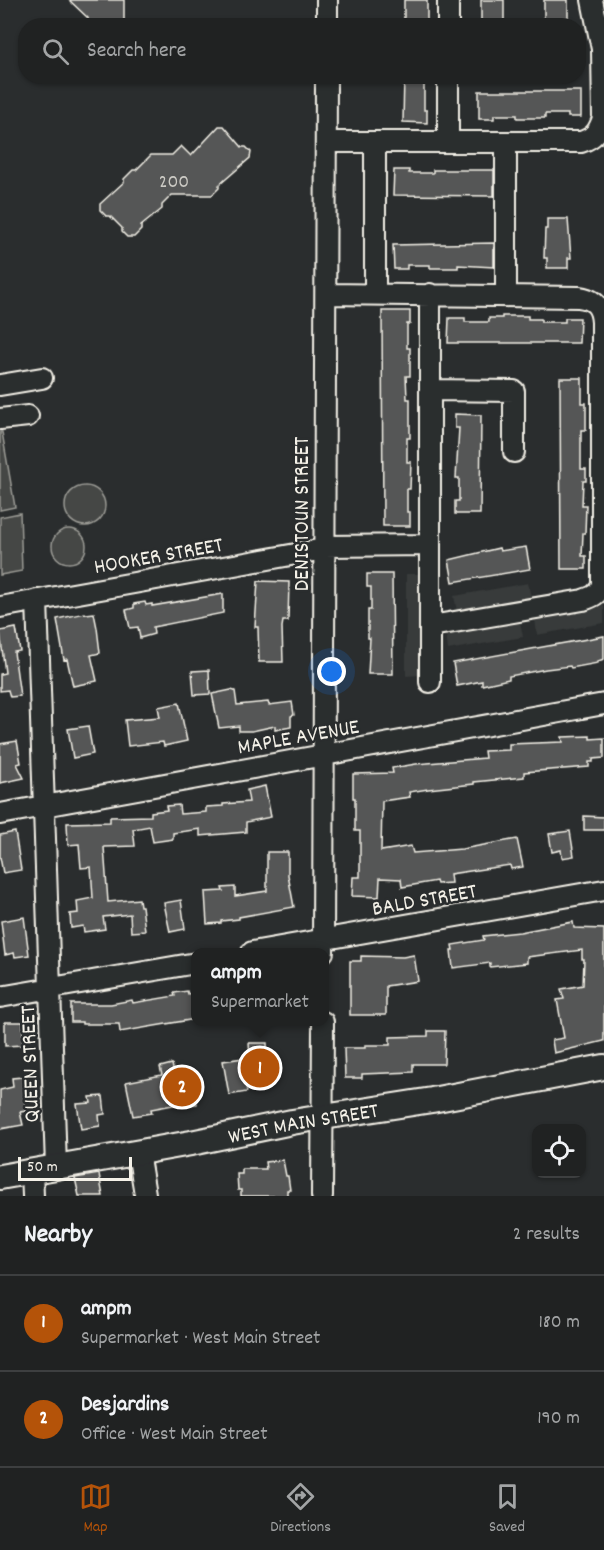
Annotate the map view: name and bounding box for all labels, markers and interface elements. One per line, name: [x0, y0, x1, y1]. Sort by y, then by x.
search box: [18, 18, 586, 84]
icon: search: [39, 35, 72, 68]
text: Search here: [87, 36, 186, 67]
house number: 200: [159, 169, 189, 197]
street label: DENISTOUN STREET: [288, 436, 319, 591]
street label: HOOKER STREET: [92, 531, 226, 584]
your location: [317, 657, 346, 686]
street label: MAPLE AVENUE: [235, 713, 362, 764]
street label: BALD STREET: [370, 877, 480, 926]
popup: [191, 948, 329, 1026]
text: ampm: [211, 958, 262, 989]
text: Supermarket: [211, 989, 309, 1017]
street label: QUEEN STREET: [14, 1005, 49, 1123]
pin: 1: [240, 1046, 280, 1090]
pin: 2: [162, 1064, 201, 1110]
street label: WEST MAIN STREET: [226, 1097, 381, 1154]
map controls: [532, 1124, 586, 1178]
button: locate: [532, 1124, 586, 1178]
scale bar: [18, 1154, 132, 1182]
text: 50 m: [27, 1156, 58, 1179]
text: Nearby: [24, 1217, 92, 1254]
text: 2 results: [513, 1221, 580, 1249]
text: ampm: [81, 1294, 132, 1325]
text: 1: [41, 1309, 46, 1337]
text: 180 m: [538, 1309, 580, 1337]
text: Supermarket · West Main Street: [81, 1325, 320, 1353]
text: Desjardins: [81, 1390, 169, 1421]
text: 2: [39, 1405, 48, 1433]
text: 190 m: [537, 1405, 580, 1433]
text: Office · West Main Street: [81, 1421, 268, 1449]
tab: Map: [79, 1480, 112, 1539]
tab: Directions: [270, 1480, 331, 1539]
tab: Saved: [489, 1480, 525, 1539]

